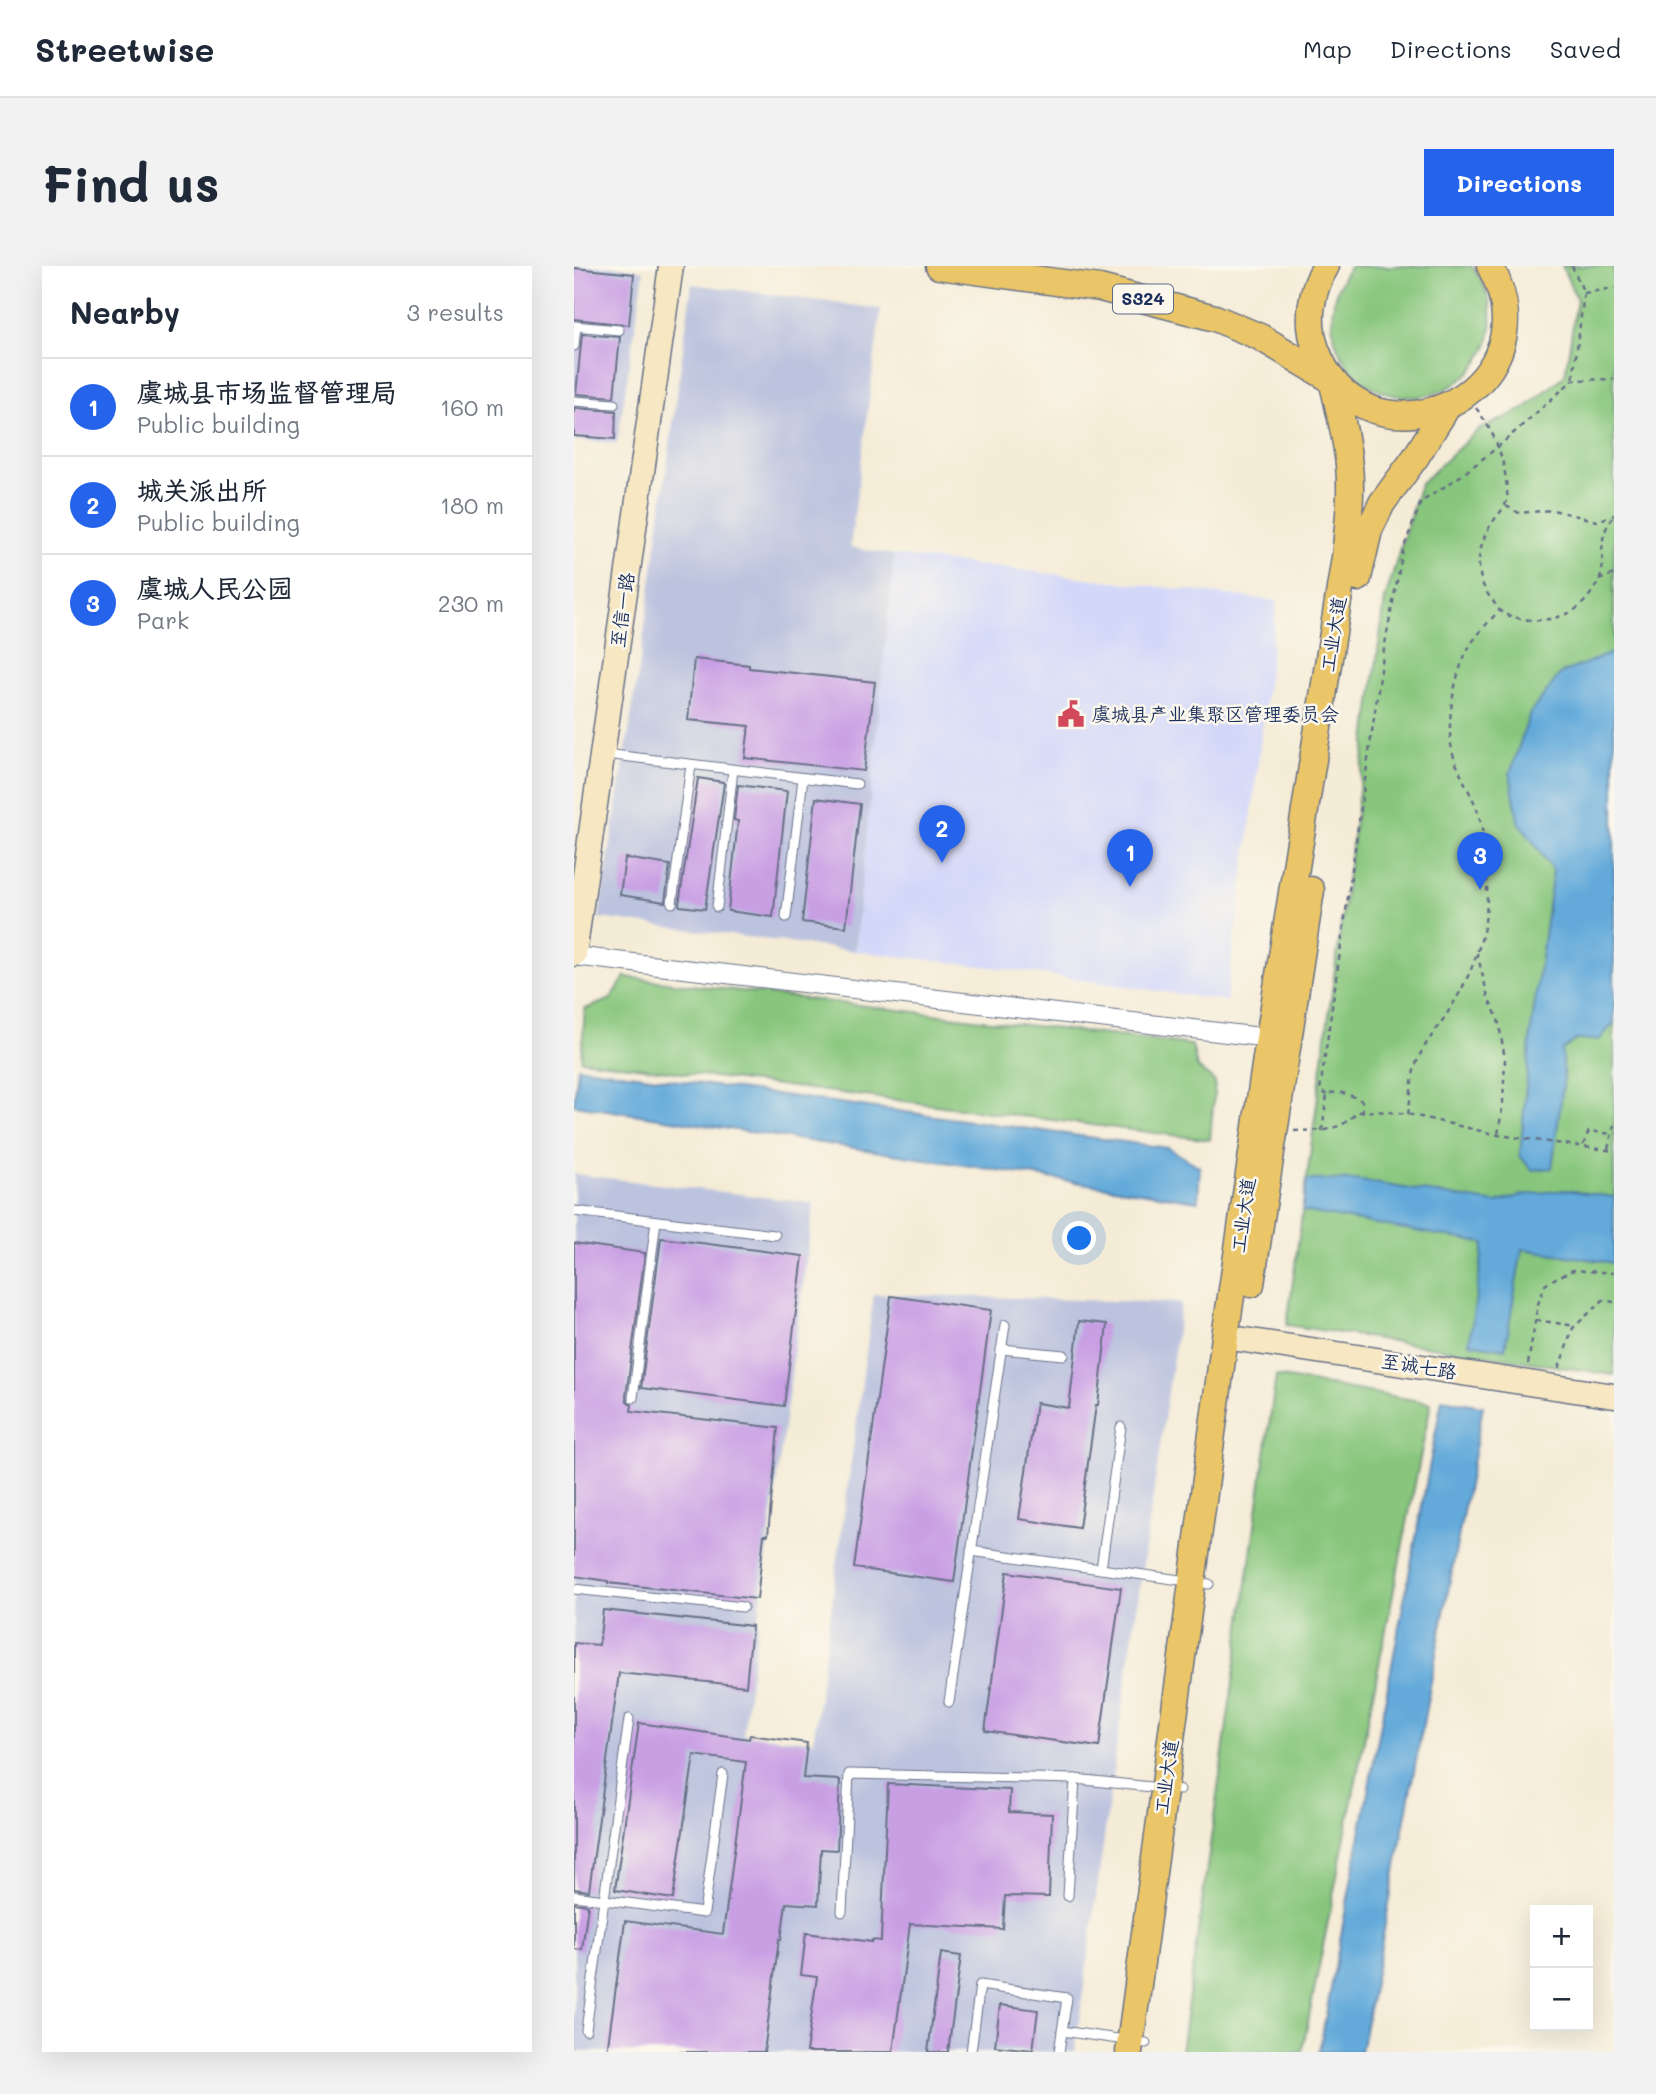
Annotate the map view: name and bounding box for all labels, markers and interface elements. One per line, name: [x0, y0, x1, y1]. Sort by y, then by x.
text: Streetwise: [35, 27, 214, 70]
text: Map: [1303, 33, 1352, 64]
text: Directions: [1390, 33, 1512, 64]
text: Saved: [1550, 33, 1621, 64]
button: Directions: [1424, 149, 1614, 216]
text: Find us: [42, 151, 220, 214]
road number: S324: [1113, 284, 1173, 314]
text: Nearby: [70, 292, 180, 332]
text: 3 results: [407, 297, 504, 327]
text: 虞城县市场监督管理局: [137, 375, 397, 409]
text: 1: [88, 392, 98, 422]
text: 160 m: [440, 392, 504, 422]
text: Public building: [137, 409, 300, 439]
text: 城关派出所: [137, 473, 267, 507]
text: 2: [87, 490, 99, 520]
text: 180 m: [440, 490, 504, 520]
text: Public building: [137, 507, 300, 537]
text: 虞城人民公园: [137, 571, 293, 605]
street label: 至信一路: [604, 571, 639, 649]
text: 3: [86, 588, 100, 618]
text: 230 m: [438, 588, 504, 618]
street label: 工业大道: [1314, 594, 1351, 673]
text: Park: [137, 605, 189, 635]
public building icon: 虞城县产业集聚区管理委员会: [1056, 699, 1086, 729]
place label: 虞城县产业集聚区管理委员会: [1092, 701, 1339, 726]
pin: 2: [919, 805, 965, 863]
pin: 1: [1107, 829, 1153, 887]
pin: 3: [1457, 832, 1503, 890]
street label: 工业大道: [1225, 1176, 1260, 1254]
your location: [1062, 1221, 1096, 1255]
street label: 至诚七路: [1380, 1347, 1459, 1384]
street label: 工业大道: [1148, 1738, 1183, 1816]
map controls: [1530, 1905, 1593, 2031]
button: +: [1530, 1905, 1593, 1968]
button: −: [1530, 1968, 1593, 2031]

